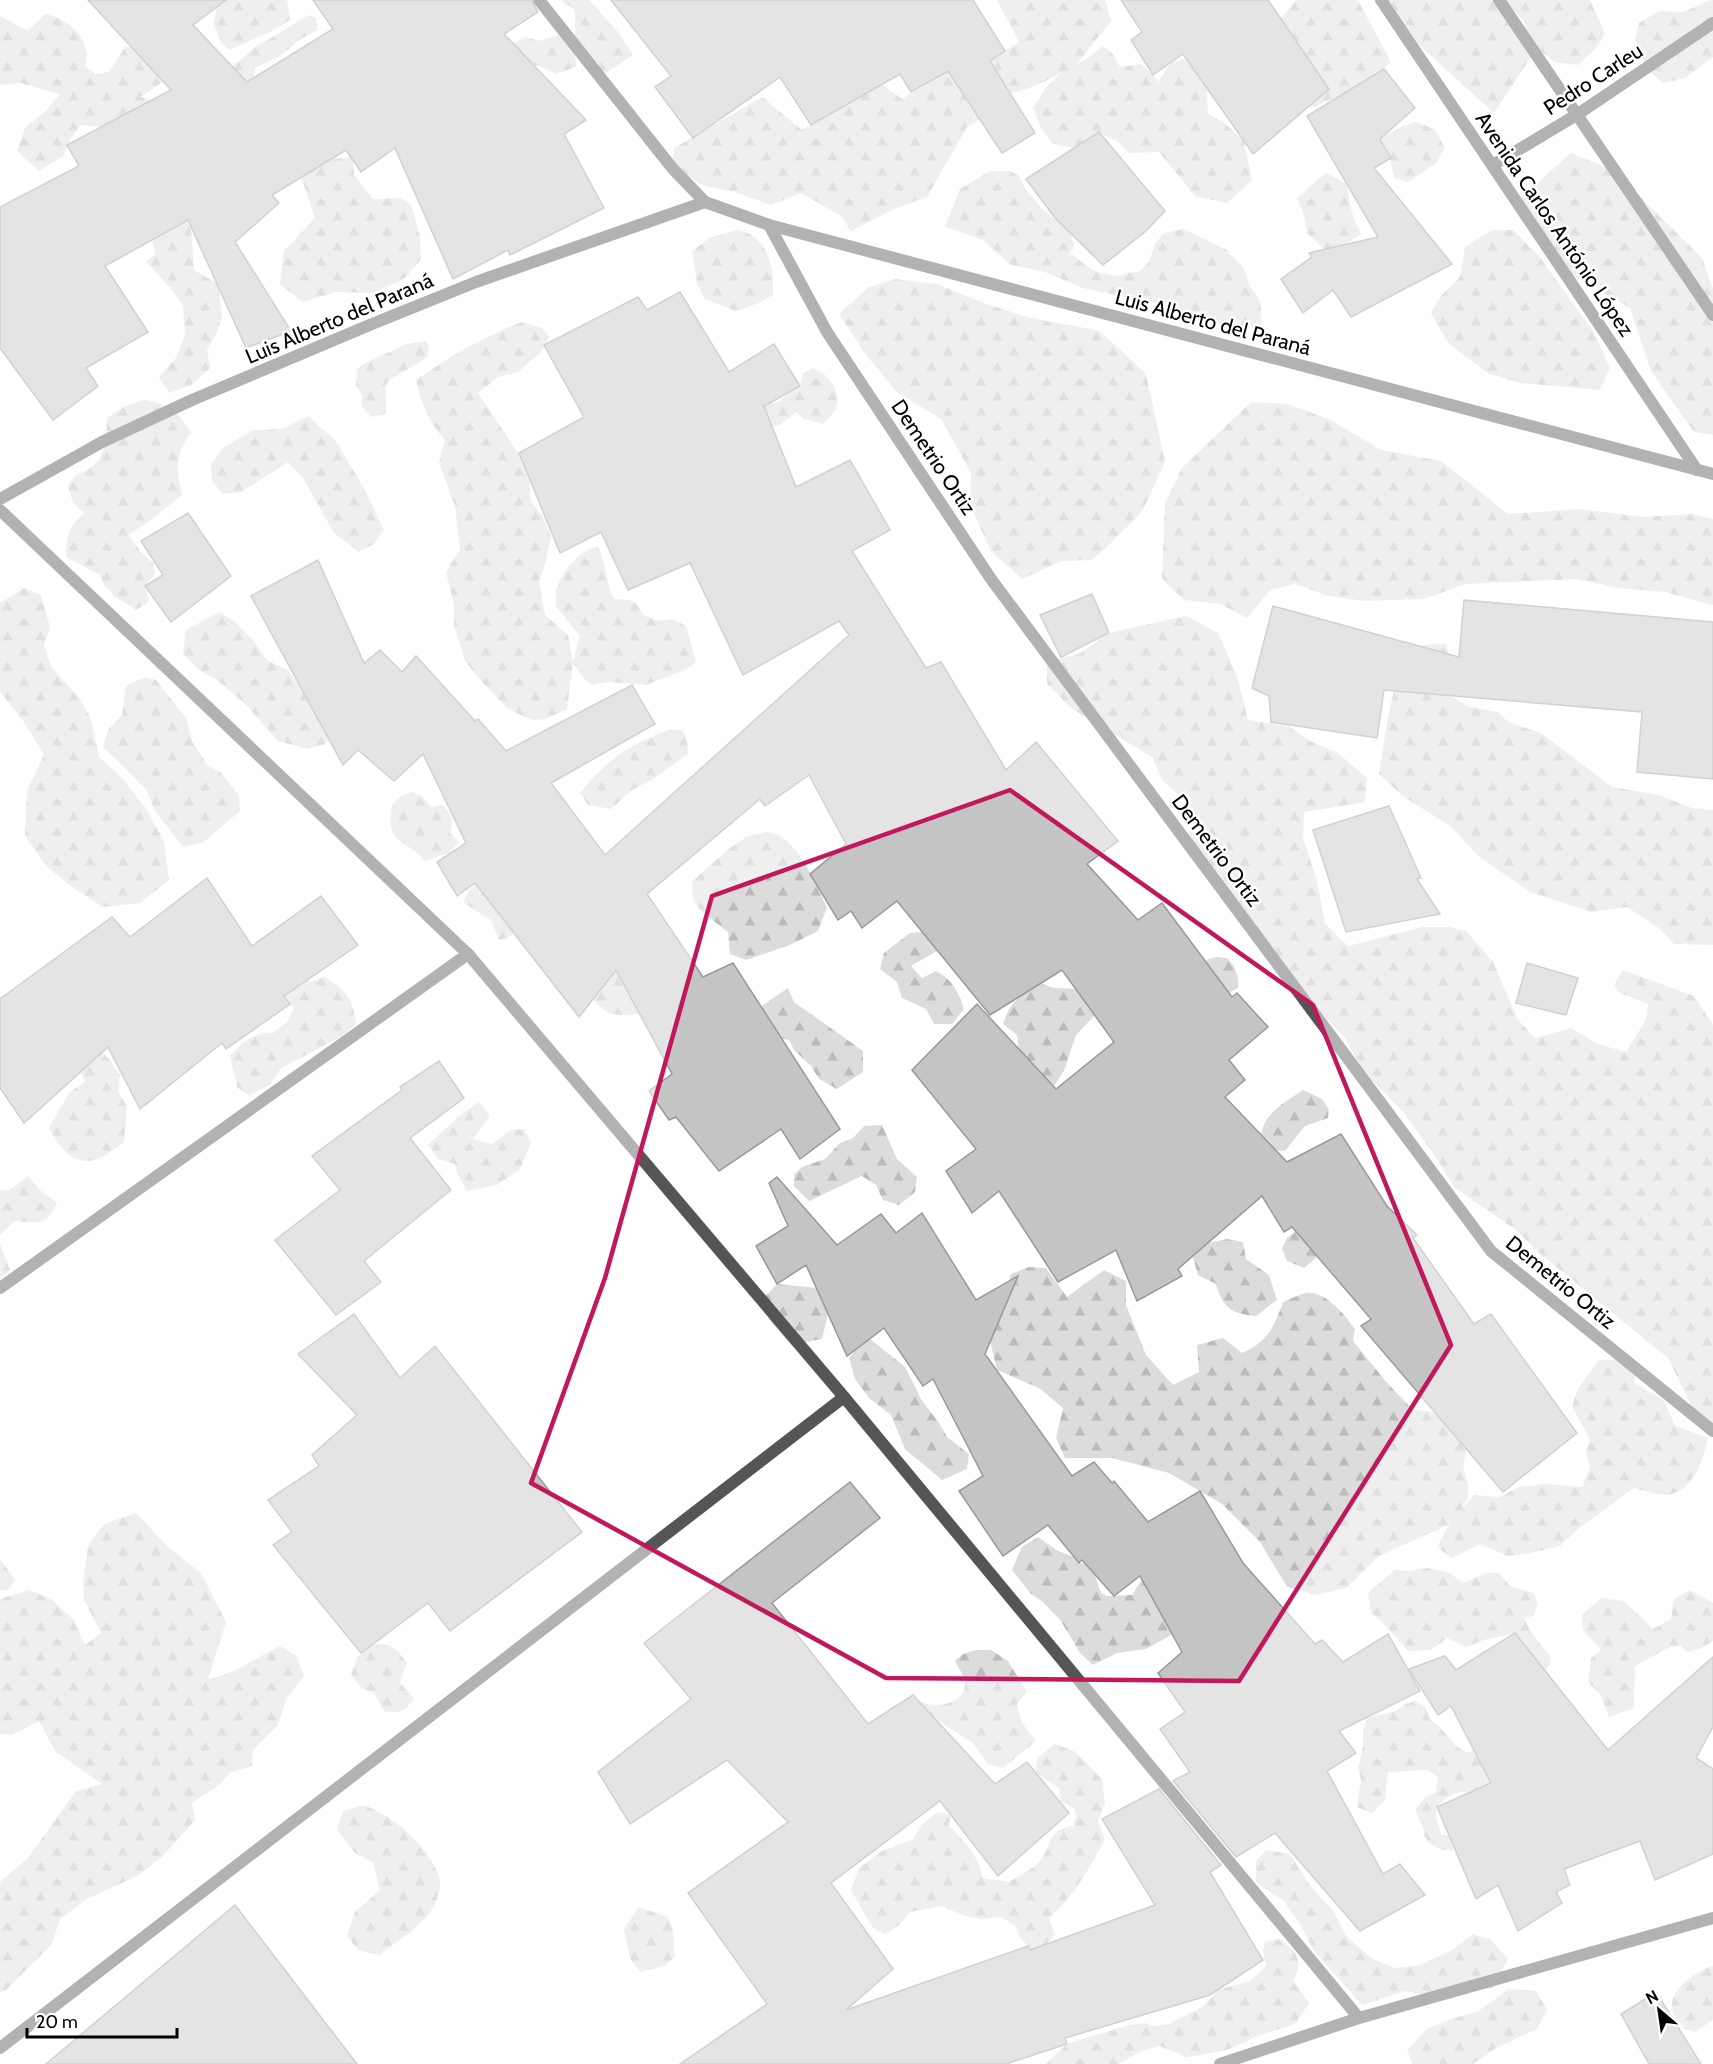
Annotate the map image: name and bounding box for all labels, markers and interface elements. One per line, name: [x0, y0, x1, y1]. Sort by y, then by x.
street label: Pedro Carleu: [1539, 38, 1647, 120]
street label: Avenida Carlos António López: [1471, 107, 1639, 341]
street label: Luis Alberto del Paraná: [241, 267, 437, 369]
street label: Luis Alberto del Paraná: [1112, 284, 1314, 360]
street label: Demetrio Ortiz: [886, 395, 982, 519]
street label: Demetrio Ortiz: [1167, 789, 1267, 911]
street label: Demetrio Ortiz: [1501, 1230, 1621, 1334]
north arrow: [1629, 1980, 1689, 2040]
text: N: [1642, 1986, 1662, 2008]
scale bar: [27, 2001, 177, 2039]
text: 20 m: [36, 2011, 78, 2033]

